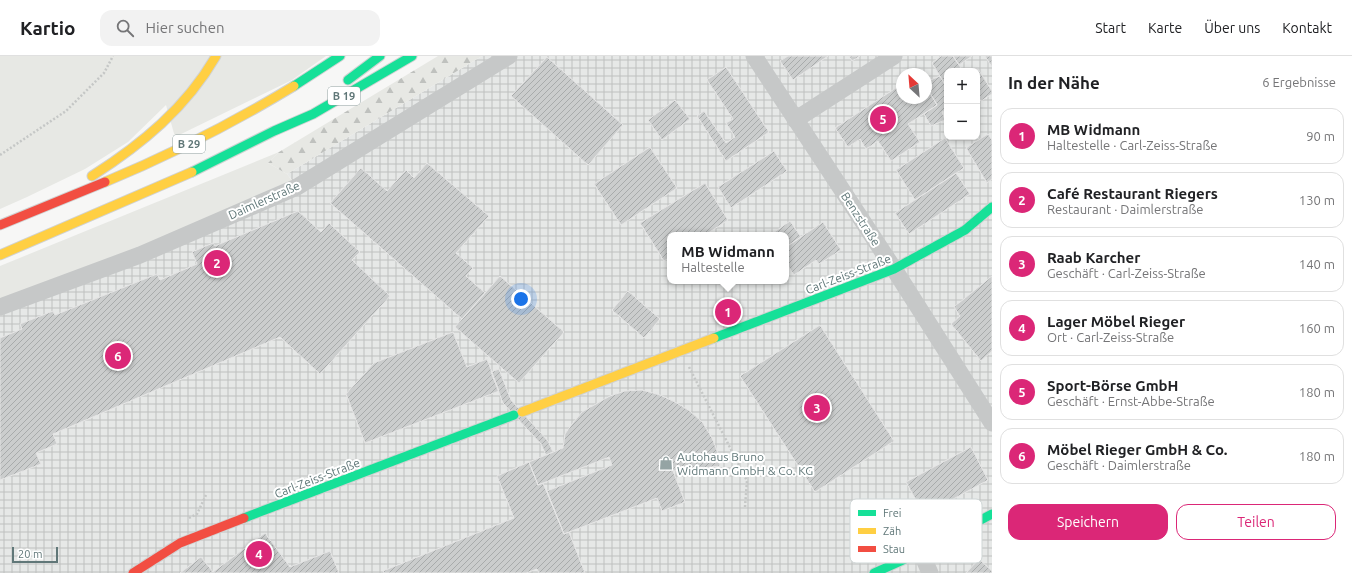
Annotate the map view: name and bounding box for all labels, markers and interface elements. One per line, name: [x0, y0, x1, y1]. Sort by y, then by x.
search box: [100, 10, 380, 46]
text: Kartio: [20, 17, 76, 39]
icon: search: [114, 17, 136, 39]
text: Hier suchen: [146, 19, 225, 36]
text: Start: [1095, 20, 1126, 36]
text: Karte: [1148, 20, 1182, 36]
text: Über uns: [1204, 20, 1260, 36]
text: Kontakt: [1282, 20, 1332, 36]
north arrow: [896, 68, 932, 104]
map controls: [944, 68, 980, 140]
button: +: [944, 68, 980, 104]
text: In der Nähe: [1008, 73, 1100, 92]
text: 6 Ergebnisse: [1262, 75, 1336, 89]
road number: B 19: [328, 87, 360, 105]
pin: 5: [870, 104, 896, 134]
button: −: [944, 104, 980, 140]
text: MB Widmann: [1047, 121, 1140, 138]
text: 1: [1018, 129, 1026, 143]
text: 90 m: [1306, 129, 1335, 143]
road number: B 29: [173, 135, 205, 153]
text: Haltestelle · Carl-Zeiss-Straße: [1047, 138, 1217, 152]
street label: Daimlerstraße: [226, 178, 302, 222]
text: Café Restaurant Riegers: [1047, 185, 1218, 202]
street label: Benzstraße: [839, 190, 883, 248]
text: 2: [1018, 193, 1026, 207]
text: 130 m: [1299, 193, 1335, 207]
text: Restaurant · Daimlerstraße: [1047, 202, 1203, 216]
popup: [667, 232, 789, 284]
text: MB Widmann: [681, 243, 775, 260]
pin: 2: [204, 248, 230, 278]
text: Raab Karcher: [1047, 249, 1140, 266]
street label: Carl-Zeiss-Straße: [803, 252, 893, 296]
text: 3: [1018, 257, 1026, 271]
text: 140 m: [1299, 257, 1335, 271]
text: Haltestelle: [681, 260, 745, 274]
text: Geschäft · Carl-Zeiss-Straße: [1047, 266, 1206, 280]
your location: [511, 289, 531, 309]
pin: 1: [715, 297, 741, 327]
text: Lager Möbel Rieger: [1047, 313, 1185, 330]
text: 4: [1018, 321, 1026, 335]
text: 160 m: [1299, 321, 1335, 335]
text: Ort · Carl-Zeiss-Straße: [1047, 330, 1174, 344]
pin: 6: [105, 341, 131, 371]
text: Sport-Börse GmbH: [1047, 377, 1178, 394]
text: 5: [1018, 385, 1026, 399]
text: 180 m: [1299, 385, 1335, 399]
pin: 3: [804, 393, 830, 423]
text: Geschäft · Ernst-Abbe-Straße: [1047, 394, 1215, 408]
text: Möbel Rieger GmbH & Co.: [1047, 441, 1227, 458]
text: 6: [1018, 449, 1026, 463]
text: 180 m: [1299, 449, 1335, 463]
place label: Autohaus Bruno Widmann GmbH & Co. KG: [677, 450, 813, 477]
shop icon: Autohaus Bruno Widmann GmbH & Co. KG: [658, 455, 674, 471]
street label: Carl-Zeiss-Straße: [272, 456, 362, 500]
text: Geschäft · Daimlerstraße: [1047, 458, 1191, 472]
legend: [850, 499, 982, 563]
button: Speichern: [1008, 504, 1168, 540]
button: Teilen: [1176, 504, 1336, 540]
text: Frei: [883, 507, 902, 519]
text: Zäh: [883, 525, 901, 537]
pin: 4: [246, 539, 272, 569]
text: Stau: [883, 543, 905, 555]
scale bar: [12, 545, 58, 564]
text: 20 m: [18, 548, 42, 560]

